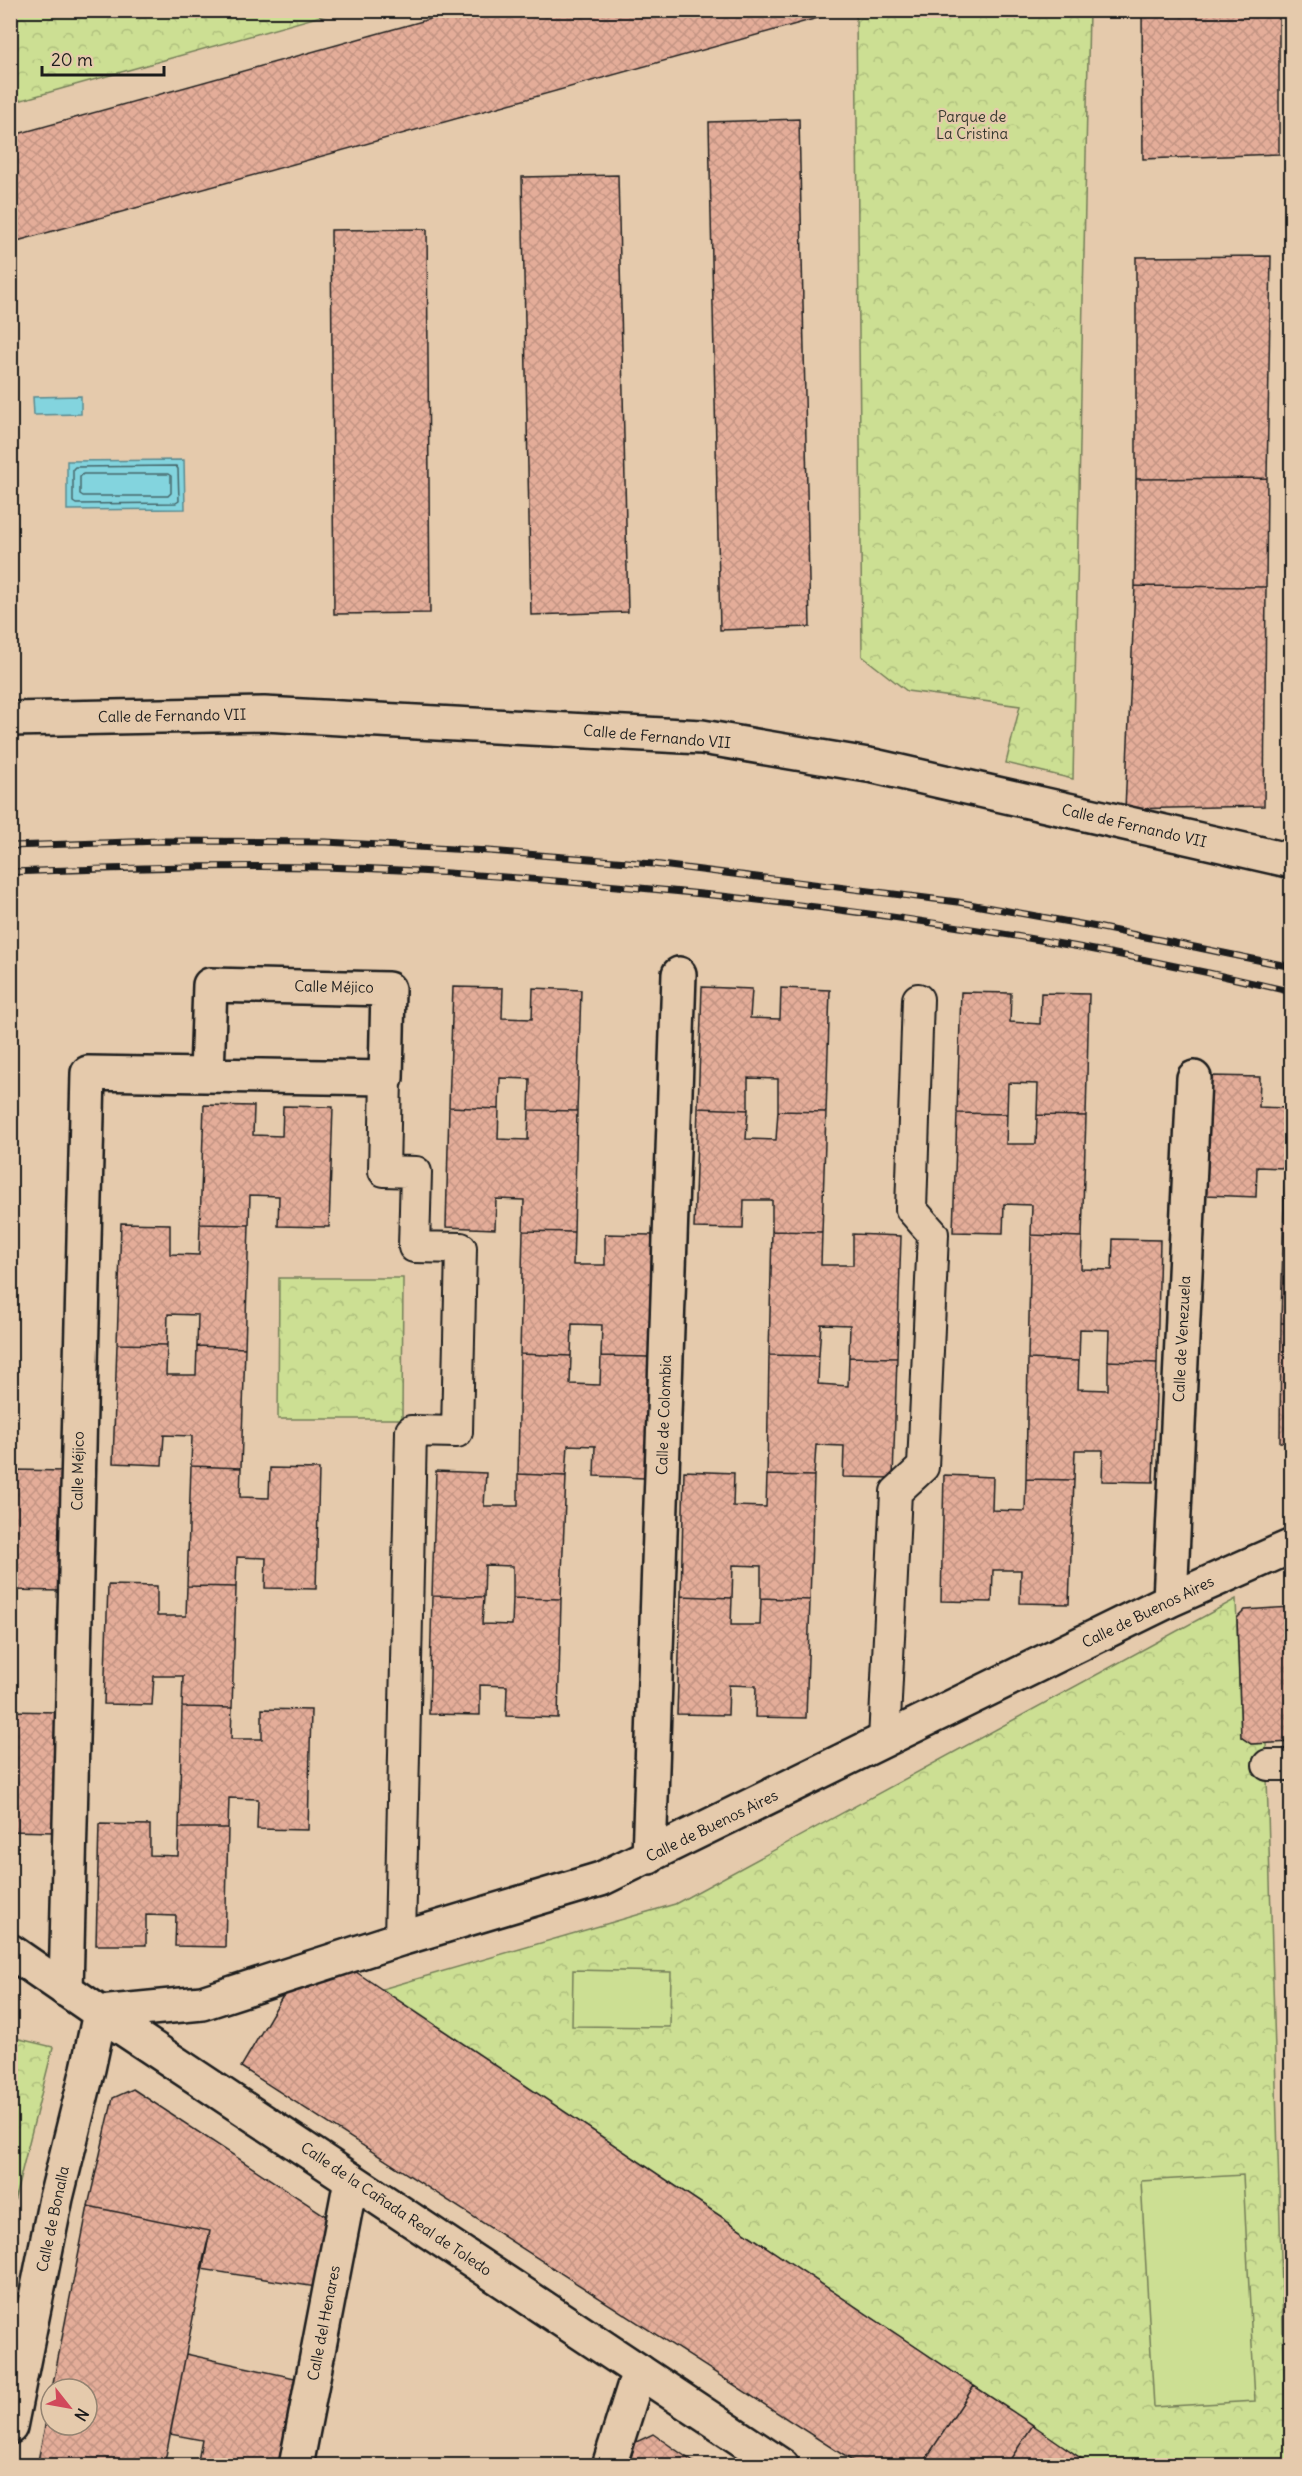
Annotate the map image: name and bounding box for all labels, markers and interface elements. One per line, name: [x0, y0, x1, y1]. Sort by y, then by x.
scale bar: [42, 39, 164, 77]
text: 20 m: [51, 48, 93, 71]
park label: Parque de La Cristina: [936, 107, 1008, 143]
street label: Calle de Fernando VII: [98, 705, 246, 726]
street label: Calle de Fernando VII: [582, 721, 732, 752]
street label: Calle de Fernando VII: [1060, 800, 1208, 851]
street label: Calle Méjico: [294, 976, 374, 997]
street label: Calle de Venezuela: [1169, 1275, 1194, 1403]
street label: Calle de Colombia: [652, 1354, 675, 1475]
street label: Calle Méjico: [67, 1431, 88, 1511]
street label: Calle de Buenos Aires: [1079, 1571, 1217, 1652]
street label: Calle de Buenos Aires: [643, 1785, 781, 1866]
street label: Calle de la Cañada Real de Toledo: [297, 2137, 495, 2280]
street label: Calle de Bonalla: [32, 2164, 73, 2274]
street label: Calle del Henares: [303, 2263, 344, 2382]
north arrow: [39, 2377, 99, 2437]
text: N: [70, 2405, 93, 2425]

